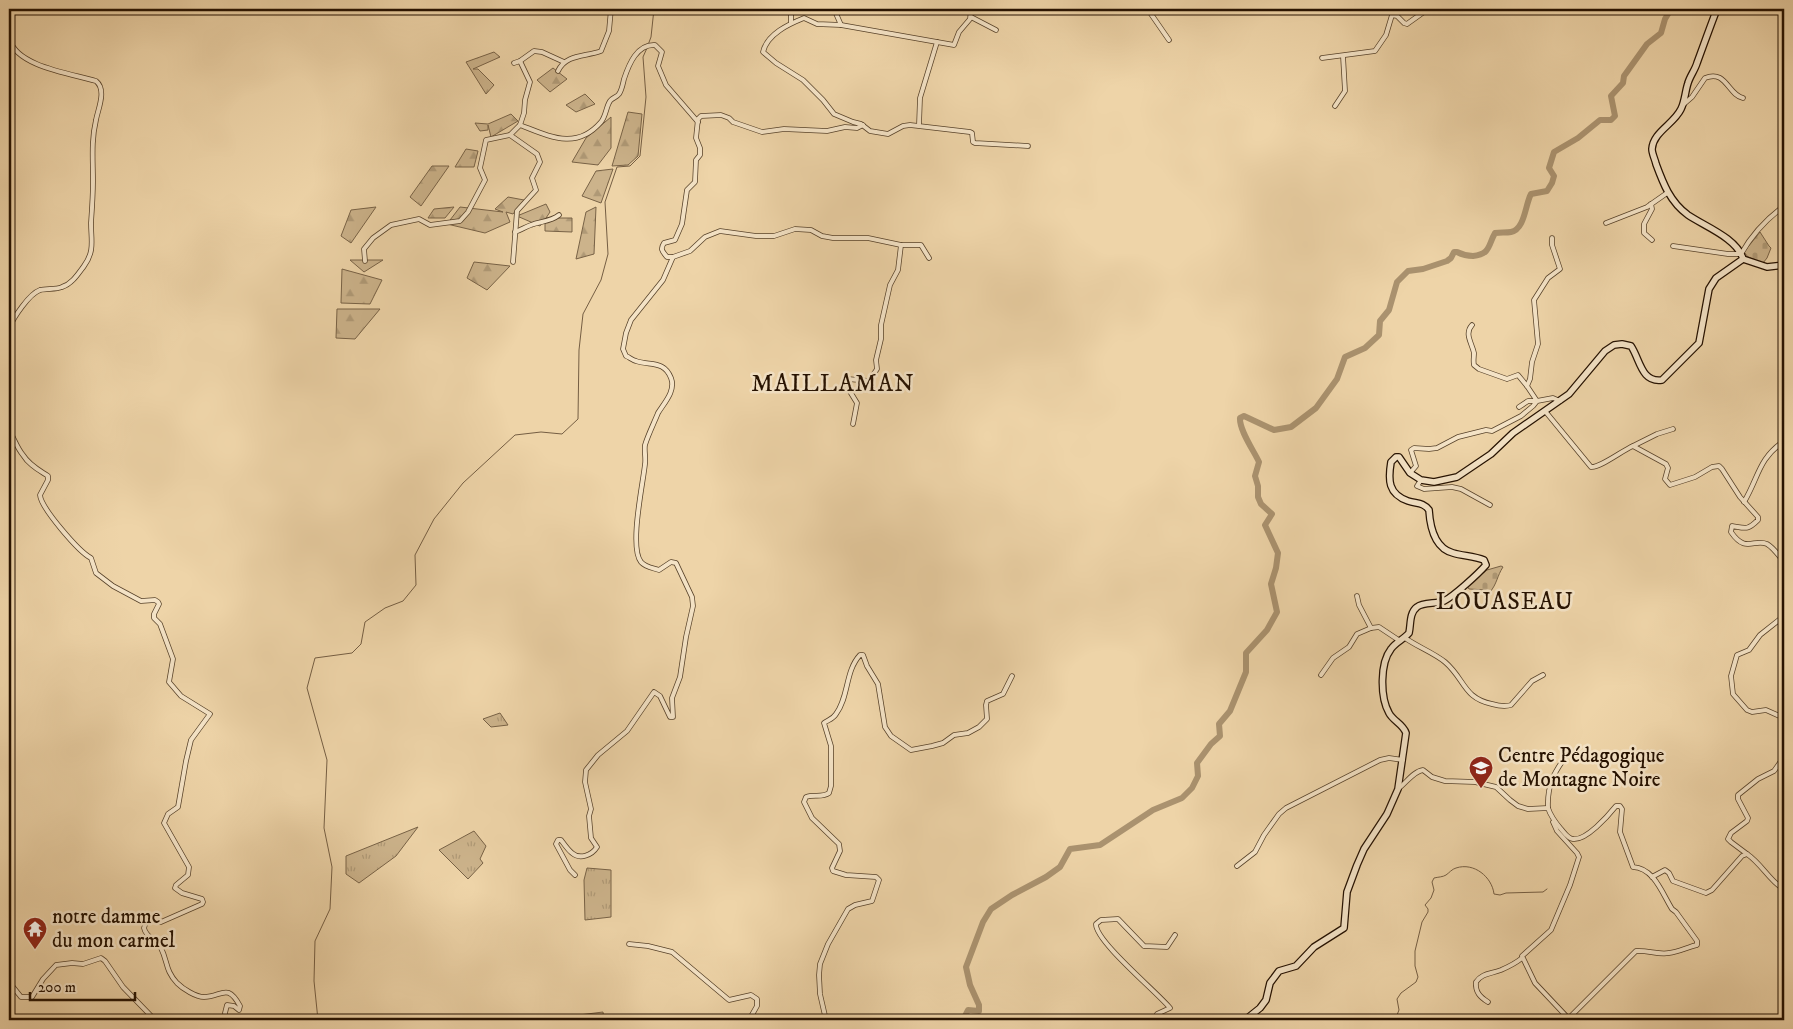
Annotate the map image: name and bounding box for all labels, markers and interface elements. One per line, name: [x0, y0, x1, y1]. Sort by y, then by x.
district label: MAILLAMAN: [751, 369, 915, 399]
district label: LOUASEAU: [1436, 587, 1574, 617]
place label: Centre Pédagogique de Montagne Noire: [1498, 743, 1665, 793]
school or university icon: Centre Pédagogique de Montagne Noire: [1468, 755, 1494, 789]
place label: notre damme du mon carmel: [52, 904, 176, 954]
temple icon: notre damme du mon carmel: [22, 916, 48, 950]
scale bar: [30, 969, 135, 1001]
text: 200 m: [38, 978, 76, 997]

